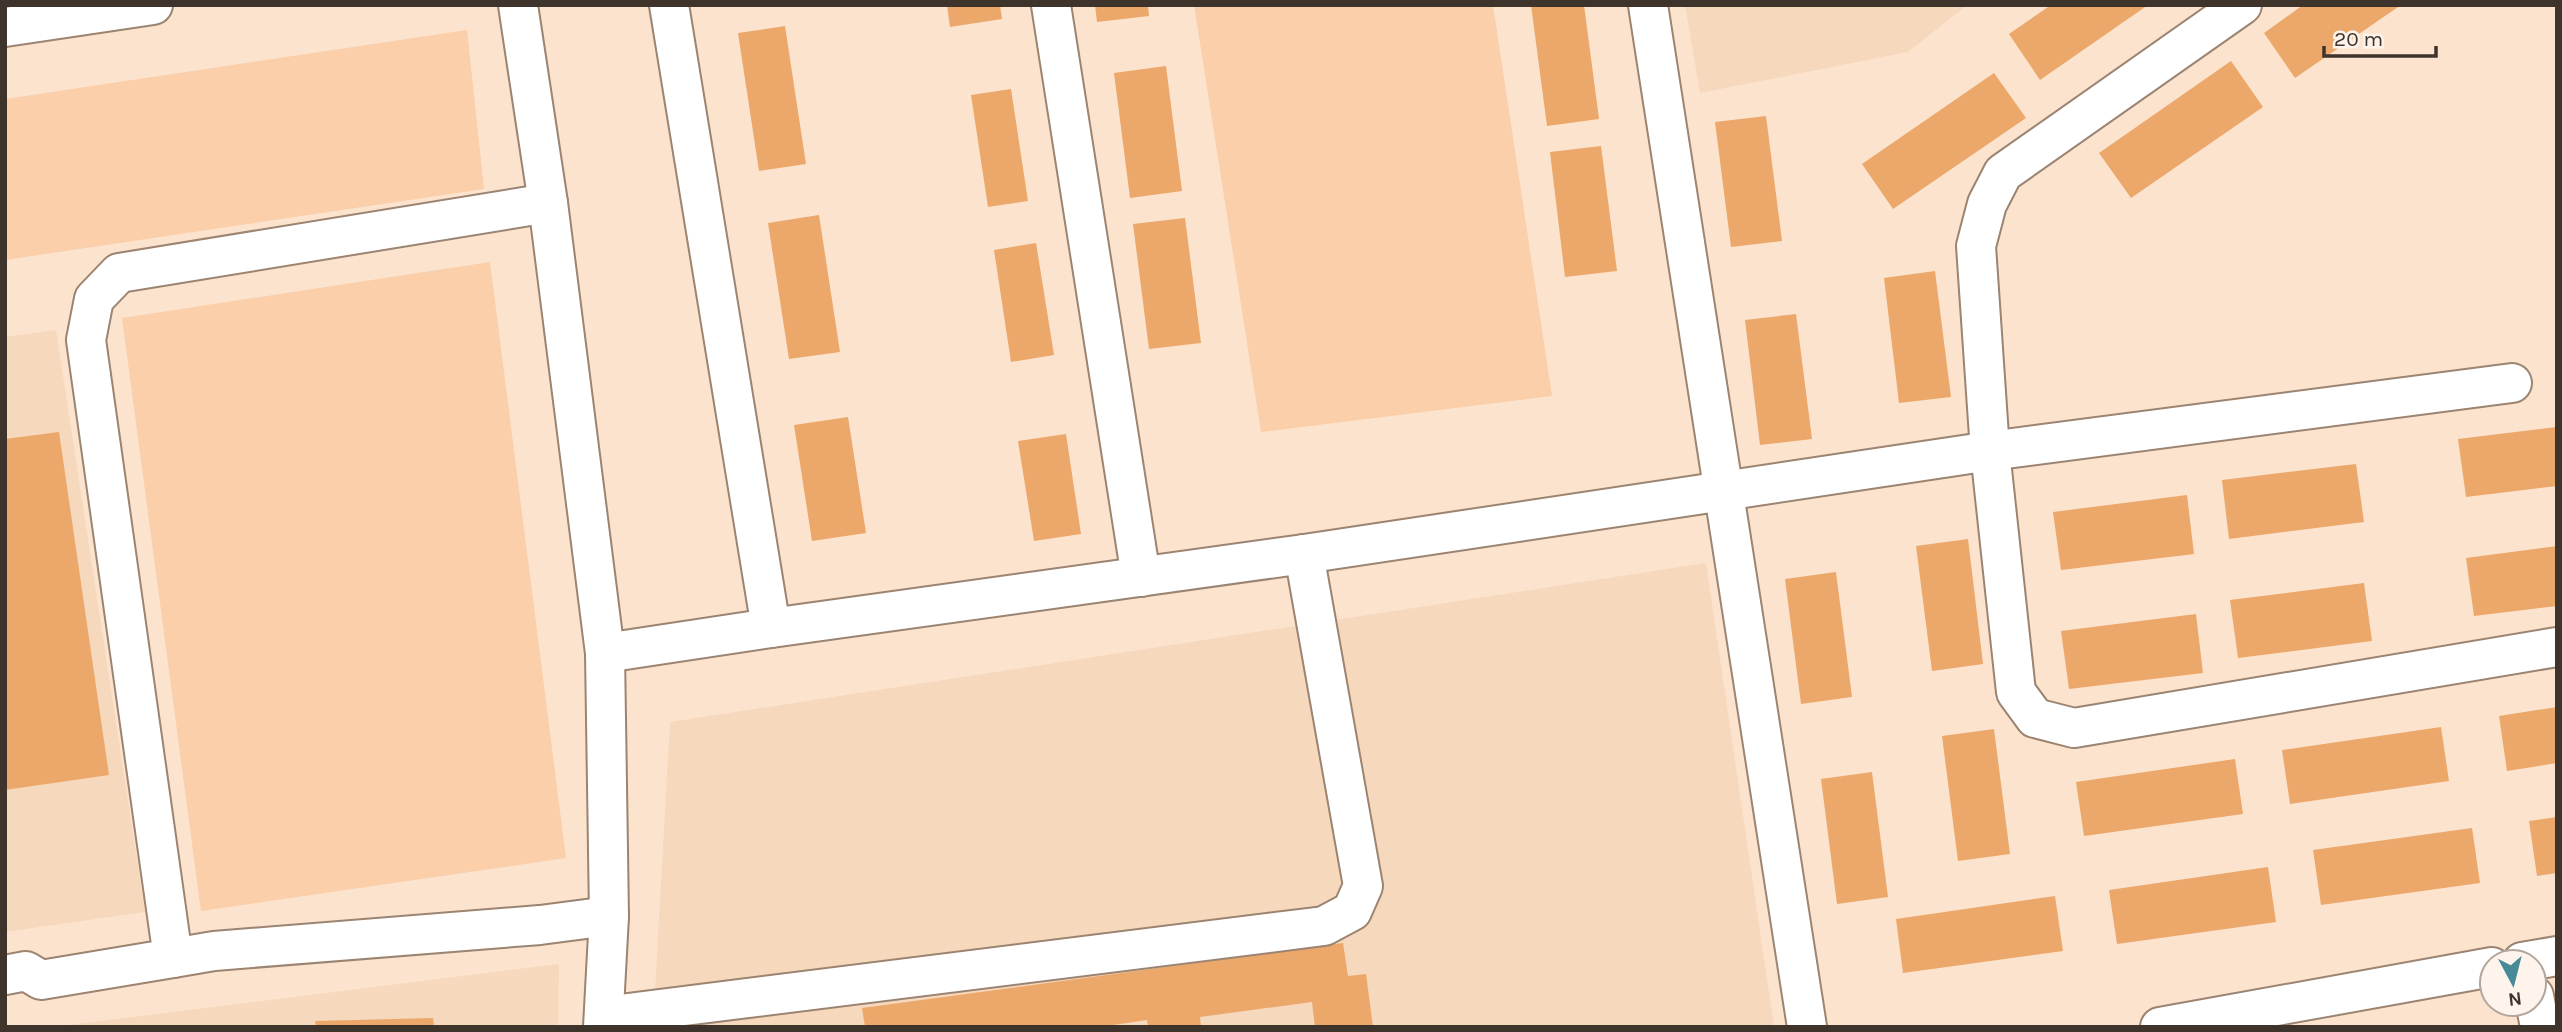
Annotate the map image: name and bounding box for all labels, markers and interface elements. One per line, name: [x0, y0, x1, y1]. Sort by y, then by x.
scale bar: [2324, 14, 2436, 58]
text: 20 m: [2334, 27, 2383, 51]
north arrow: [2478, 948, 2548, 1018]
text: N: [2507, 987, 2523, 1011]

